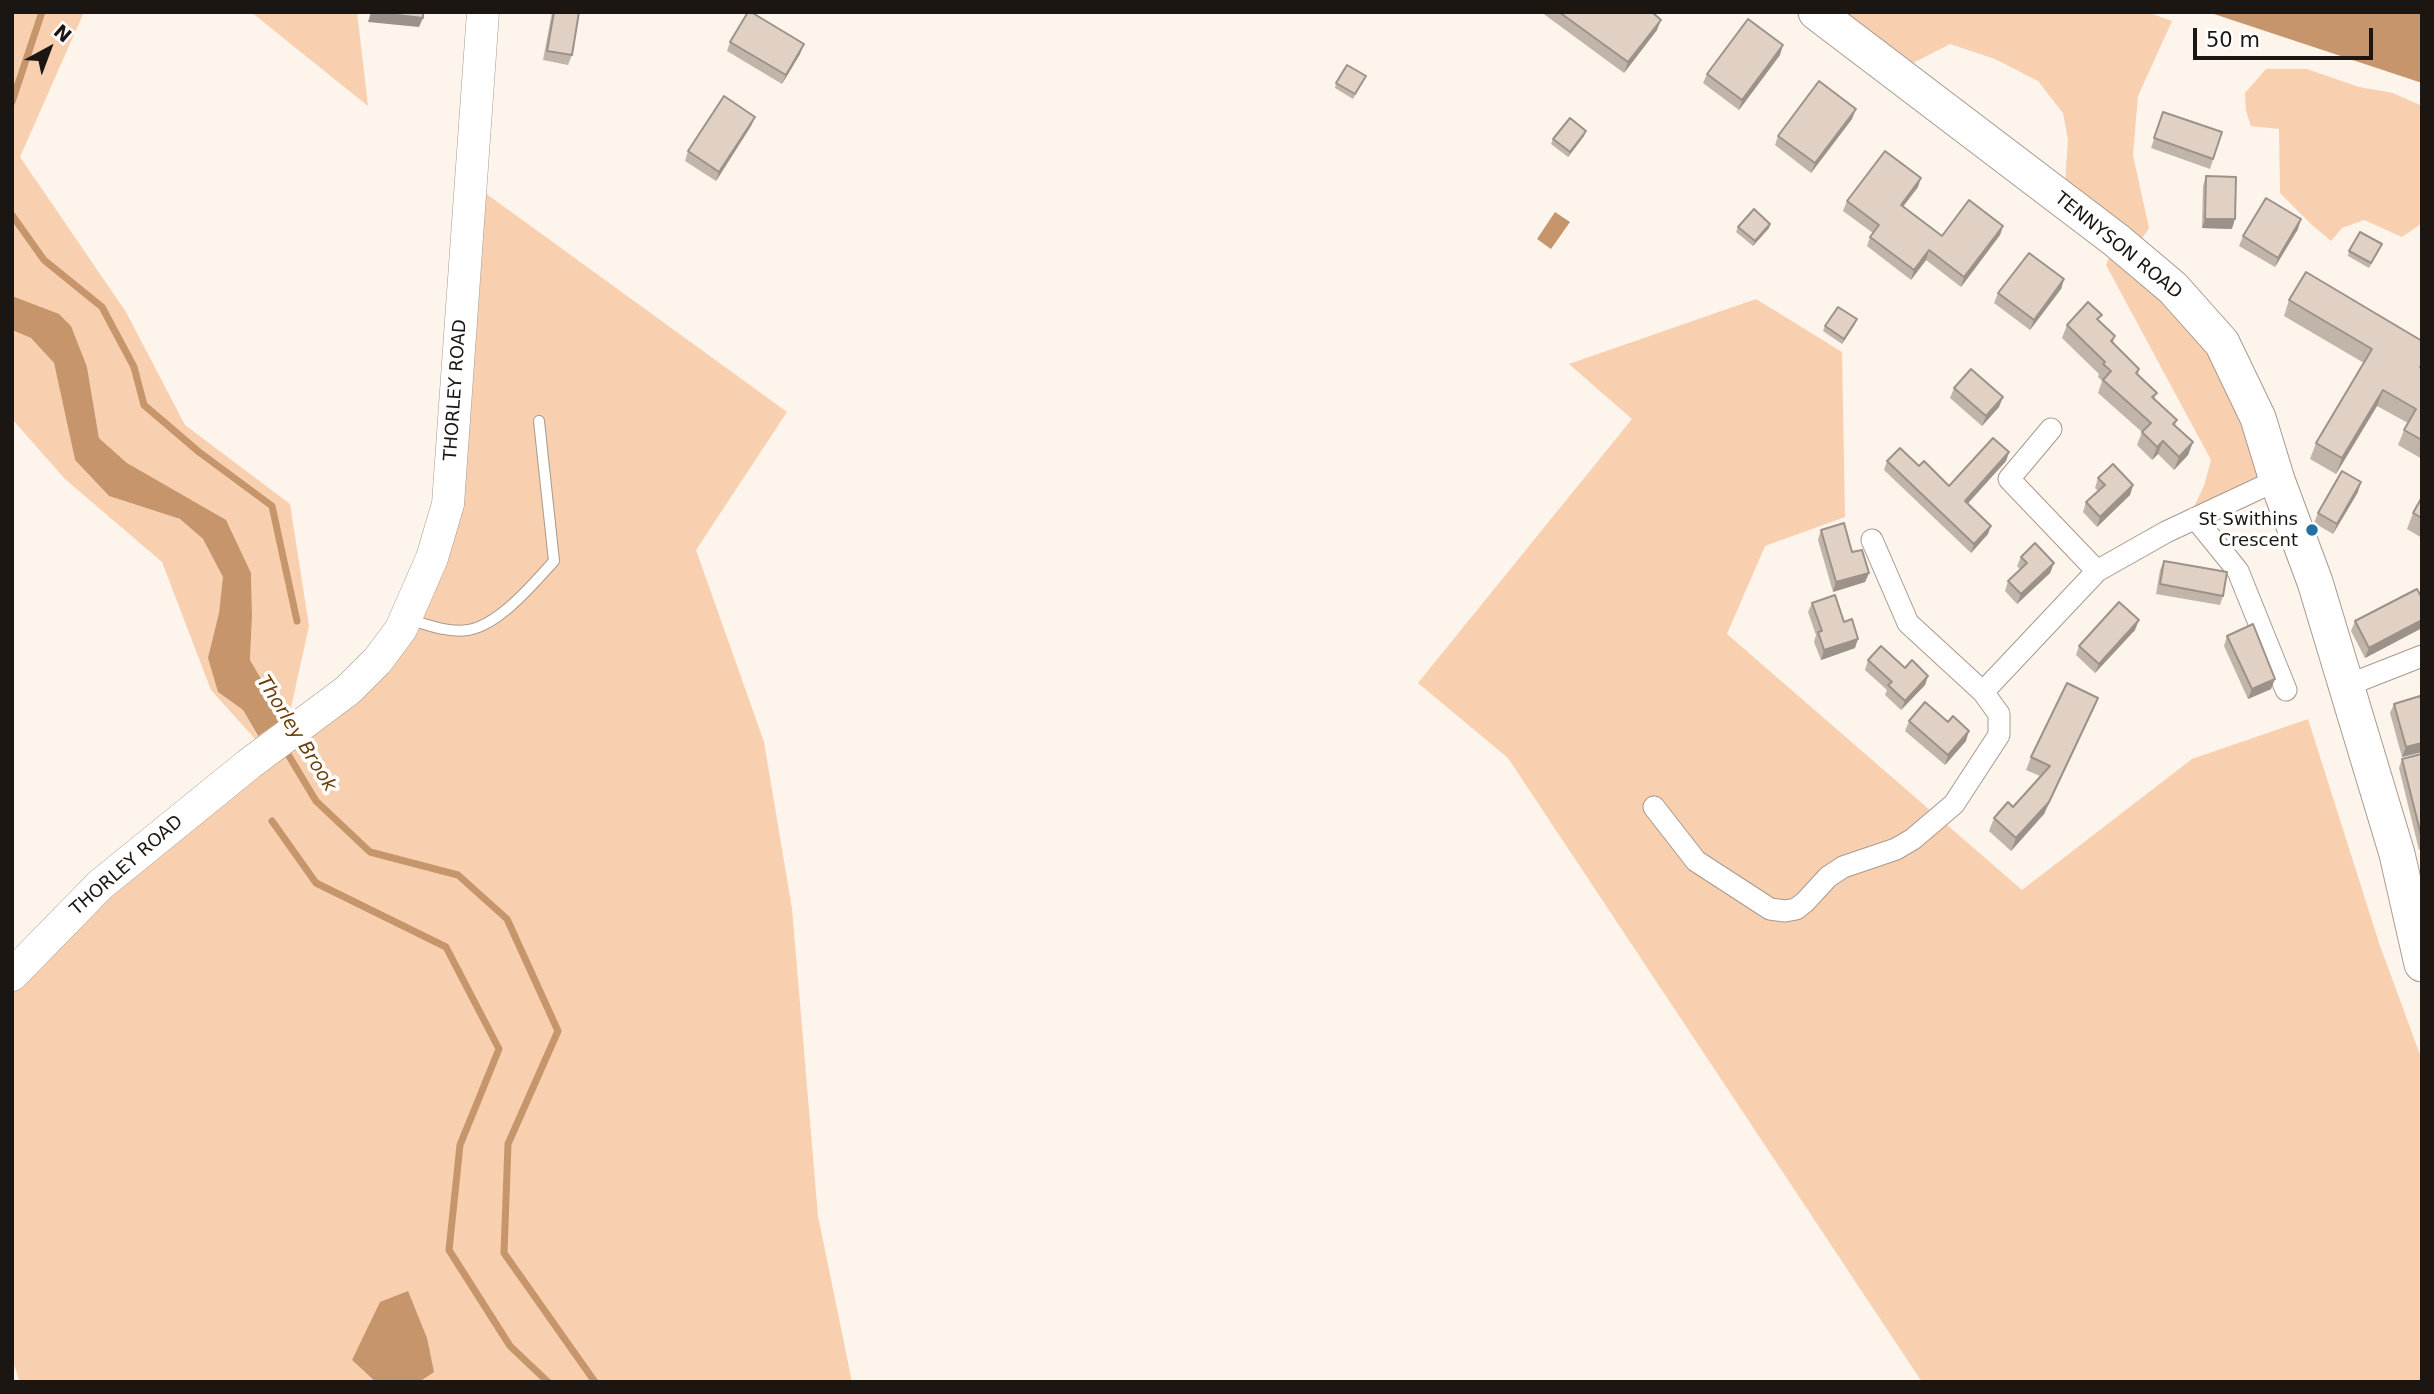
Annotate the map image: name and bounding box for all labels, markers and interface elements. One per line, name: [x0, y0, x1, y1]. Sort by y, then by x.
north arrow: [14, 14, 84, 84]
scale bar: [2196, 14, 2376, 58]
text: N: [50, 20, 76, 47]
text: 50 m: [2206, 28, 2260, 52]
street label: TENNYSON ROAD: [2050, 188, 2186, 304]
street label: THORLEY ROAD: [440, 318, 472, 462]
place label: St Swithins Crescent: [2198, 509, 2298, 552]
marker: St Swithins Crescent: [2304, 522, 2320, 538]
water label: Thorley Brook: [251, 672, 341, 796]
street label: THORLEY ROAD: [66, 811, 188, 921]

